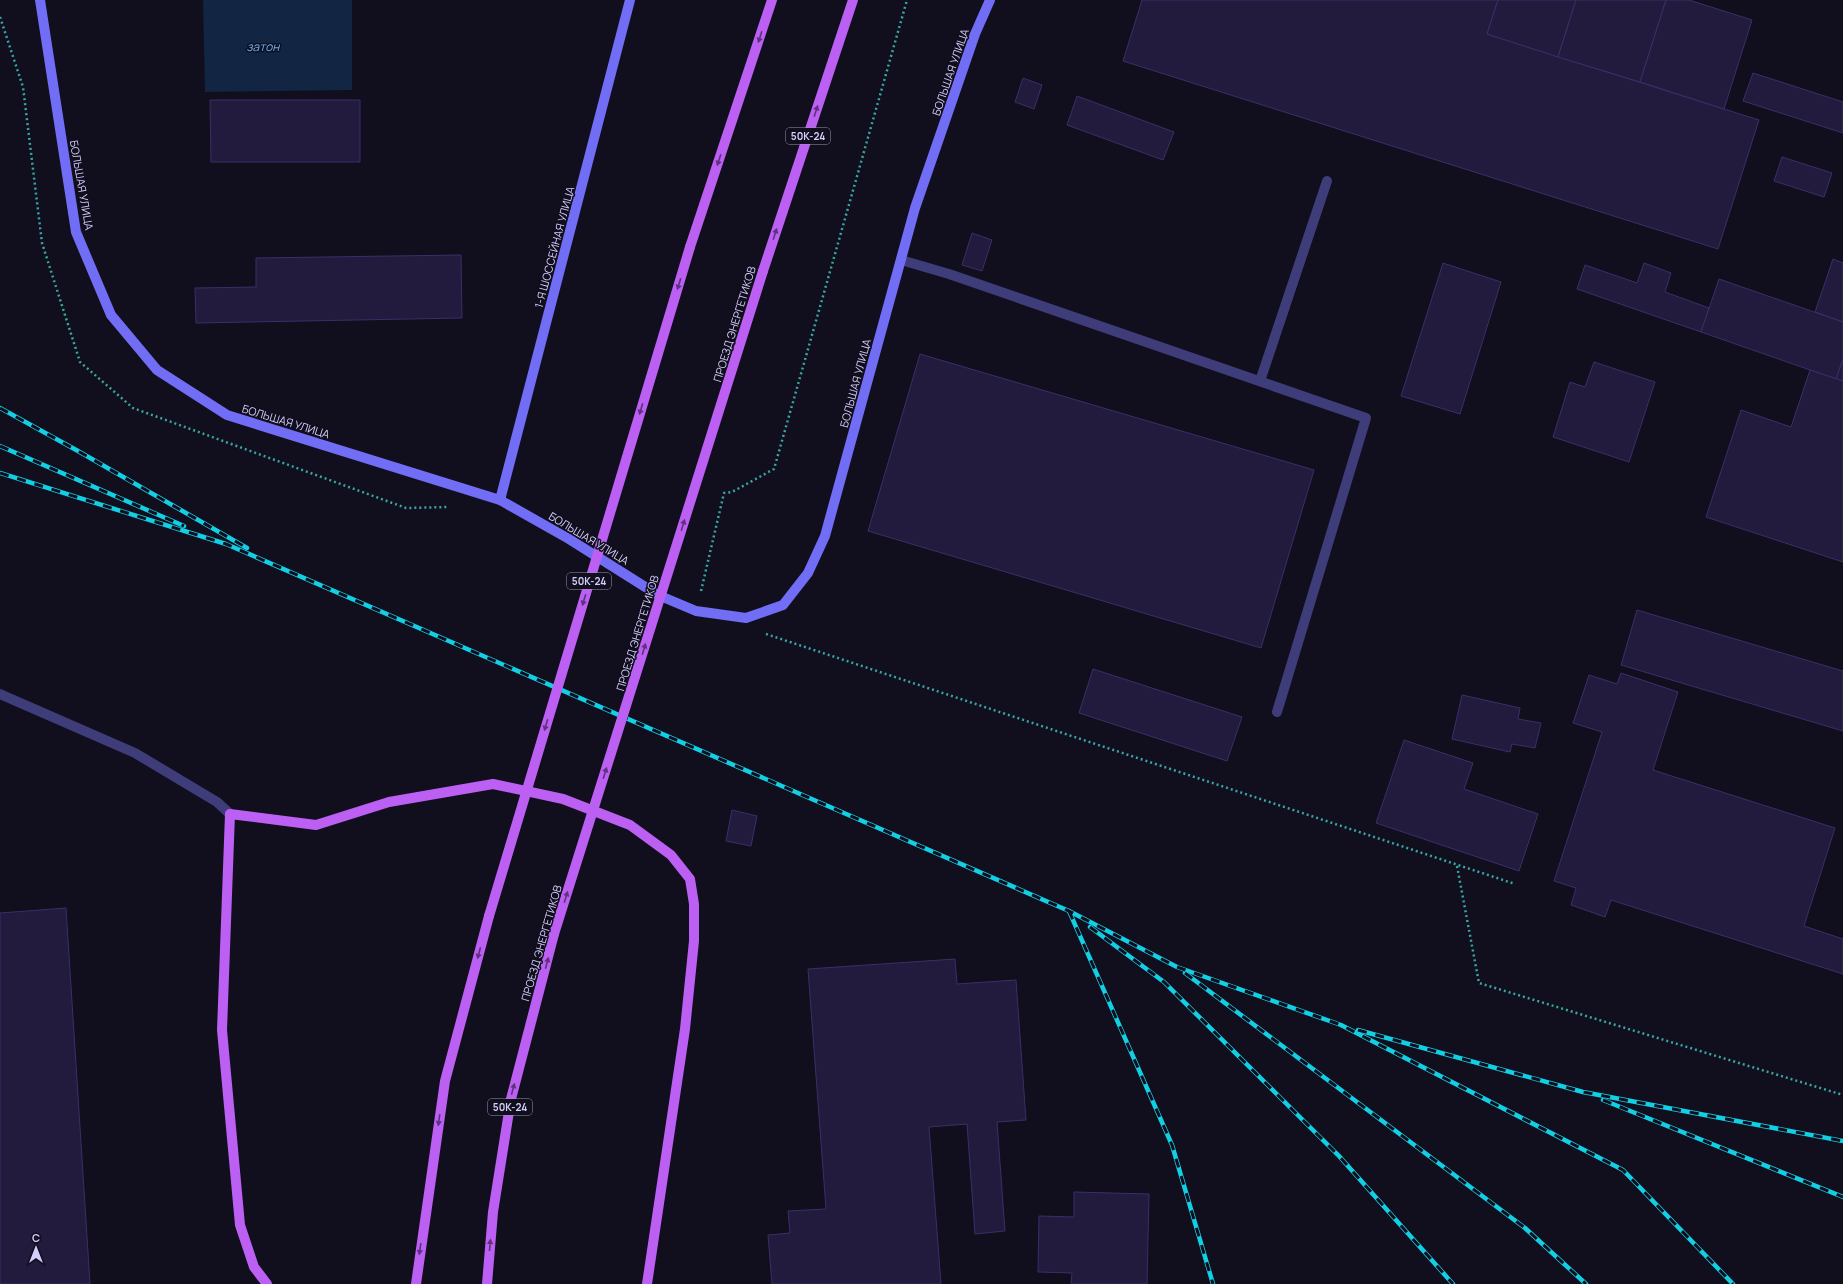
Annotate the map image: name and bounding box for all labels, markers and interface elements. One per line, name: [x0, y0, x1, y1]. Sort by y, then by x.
street label: БОЛЬШАЯ УЛИЦА: [928, 26, 972, 117]
one-way arrow: [757, 31, 763, 43]
water label: затон: [247, 38, 280, 55]
one-way arrow: [813, 104, 819, 116]
road number: 50К-24: [786, 128, 830, 144]
street label: БОЛЬШАЯ УЛИЦА: [67, 139, 97, 231]
one-way arrow: [716, 155, 722, 167]
street label: 1-Я ШОССЕЙНАЯ УЛИЦА: [531, 185, 577, 309]
one-way arrow: [772, 228, 778, 240]
street label: ПРОЕЗД ЭНЕРГЕТИКОВ: [709, 264, 759, 384]
one-way arrow: [676, 279, 682, 291]
street label: БОЛЬШАЯ УЛИЦА: [836, 337, 874, 429]
street label: БОЛЬШАЯ УЛИЦА: [240, 401, 332, 441]
one-way arrow: [638, 403, 644, 415]
street label: БОЛЬШАЯ УЛИЦА: [546, 508, 632, 568]
one-way arrow: [680, 519, 686, 531]
road number: 50К-24: [567, 573, 611, 589]
street label: ПРОЕЗД ЭНЕРГЕТИКОВ: [612, 573, 662, 693]
one-way arrow: [581, 595, 587, 607]
one-way arrow: [641, 643, 647, 655]
one-way arrow: [543, 719, 549, 731]
one-way arrow: [602, 767, 608, 779]
street label: ПРОЕЗД ЭНЕРГЕТИКОВ: [517, 883, 565, 1003]
one-way arrow: [563, 891, 569, 903]
one-way arrow: [476, 947, 482, 959]
one-way arrow: [544, 957, 550, 969]
one-way arrow: [511, 1083, 517, 1095]
road number: 50К-24: [488, 1099, 532, 1115]
one-way arrow: [436, 1114, 442, 1126]
north arrow: [16, 1228, 56, 1268]
text: С: [32, 1230, 40, 1245]
one-way arrow: [487, 1239, 493, 1251]
one-way arrow: [417, 1243, 423, 1255]

